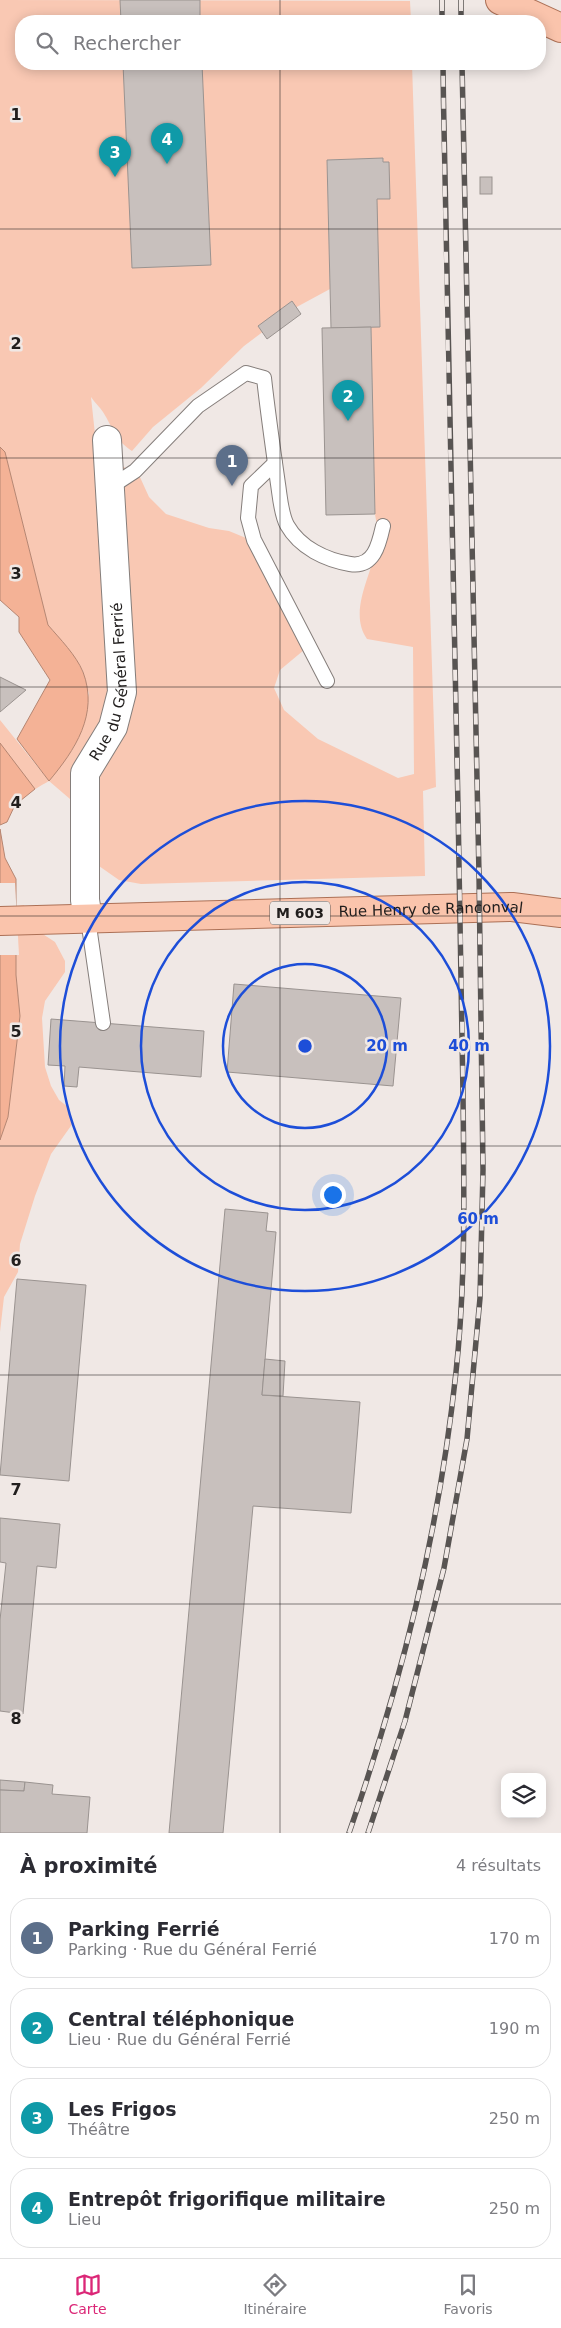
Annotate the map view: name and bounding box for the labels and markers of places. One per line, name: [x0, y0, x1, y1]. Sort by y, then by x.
pin: 4: [151, 123, 183, 164]
pin: 3: [99, 136, 131, 177]
pin: 2: [332, 380, 364, 421]
pin: 1: [216, 445, 248, 486]
centre of rings: [296, 1037, 314, 1055]

